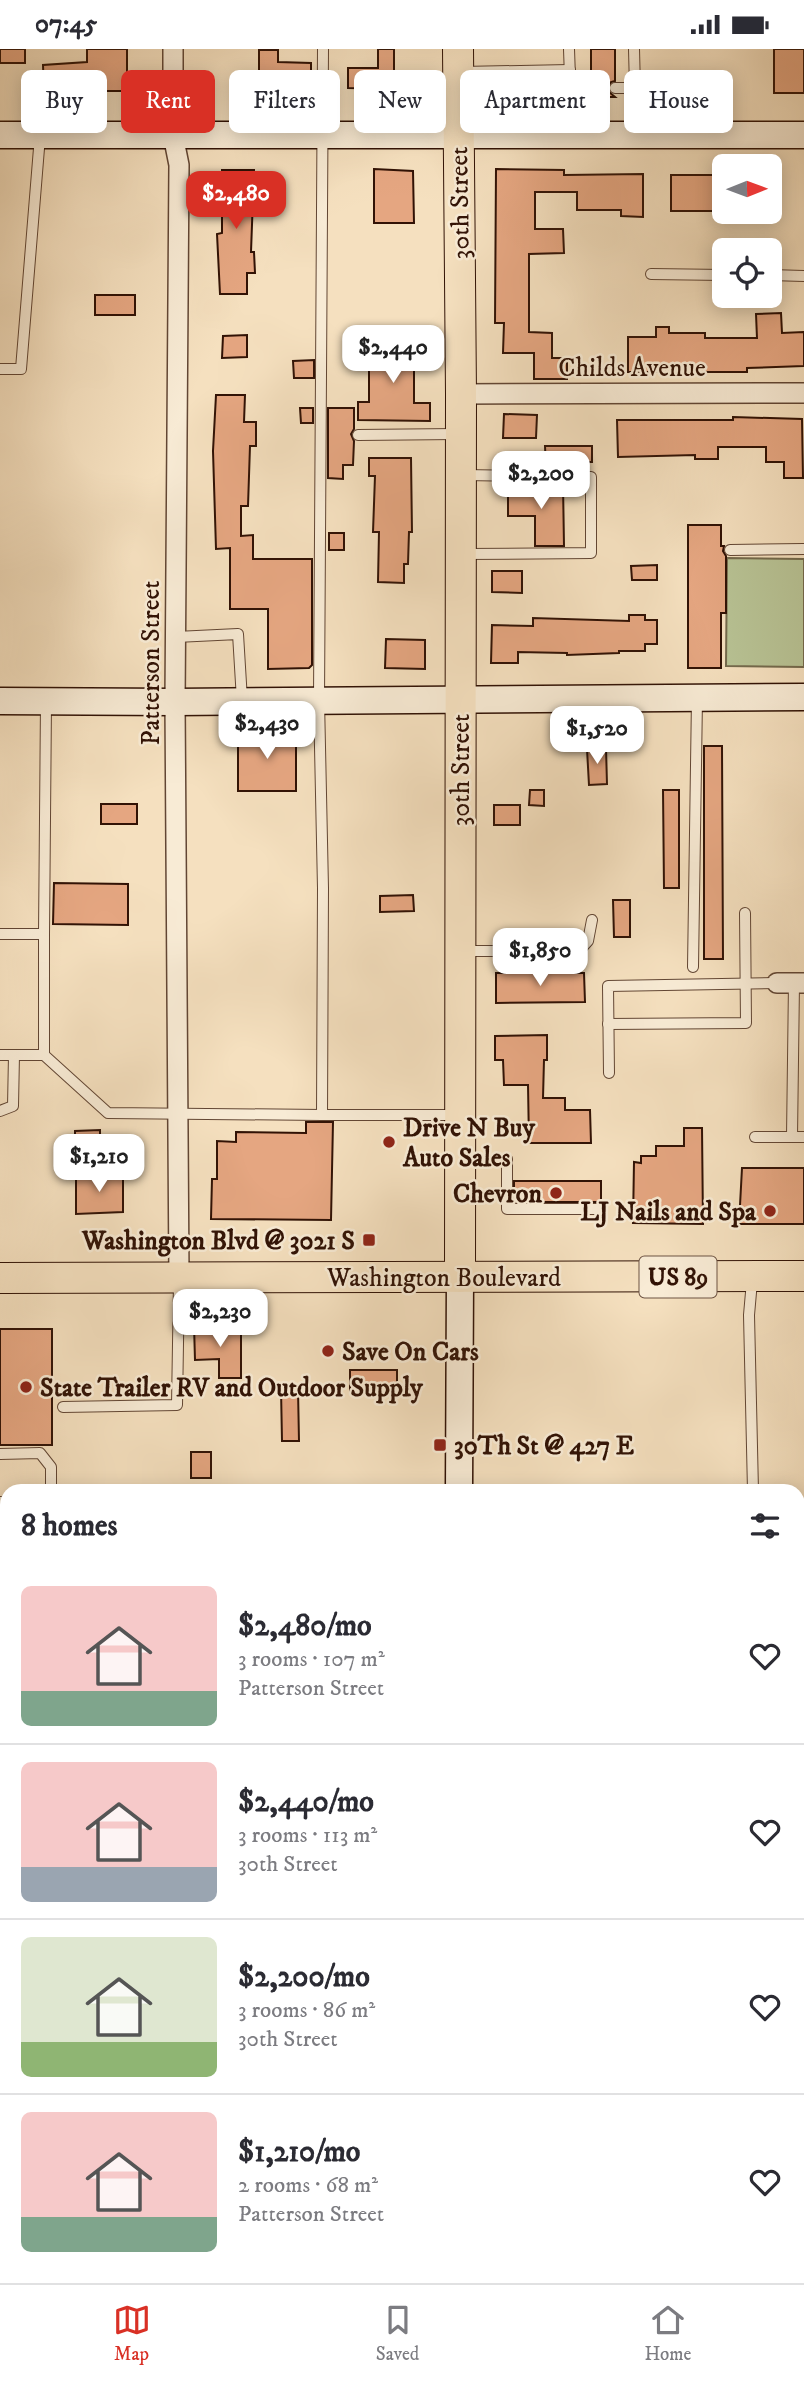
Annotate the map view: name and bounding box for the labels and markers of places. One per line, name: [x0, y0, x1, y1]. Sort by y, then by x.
pin: $2,480: [179, 171, 293, 231]
pin: $2,440: [336, 325, 450, 385]
pin: $2,200: [484, 451, 598, 511]
pin: $2,430: [210, 701, 324, 761]
pin: $1,520: [540, 707, 654, 766]
pin: $1,850: [483, 929, 597, 988]
place label: Drive N Buy Auto Sales: [402, 1112, 535, 1175]
marker: Drive N Buy Auto Sales: [381, 1134, 397, 1150]
pin: $1,210: [42, 1135, 156, 1194]
place label: Chevron: [453, 1178, 542, 1211]
marker: Chevron: [548, 1185, 564, 1201]
place label: LJ Nails and Spa: [580, 1196, 757, 1229]
marker: LJ Nails and Spa: [762, 1203, 778, 1219]
place label: Washington Blvd @ 3021 S: [81, 1225, 355, 1258]
marker: Washington Blvd @ 3021 S: [361, 1232, 377, 1248]
pin: $2,230: [163, 1289, 277, 1349]
place label: Save On Cars: [342, 1336, 479, 1369]
marker: Save On Cars: [320, 1343, 336, 1359]
place label: State Trailer RV and Outdoor Supply: [40, 1372, 423, 1405]
marker: State Trailer RV and Outdoor Supply: [18, 1379, 34, 1395]
place label: 30Th St @ 427 E: [454, 1430, 634, 1463]
marker: 30Th St @ 427 E: [432, 1437, 448, 1453]

